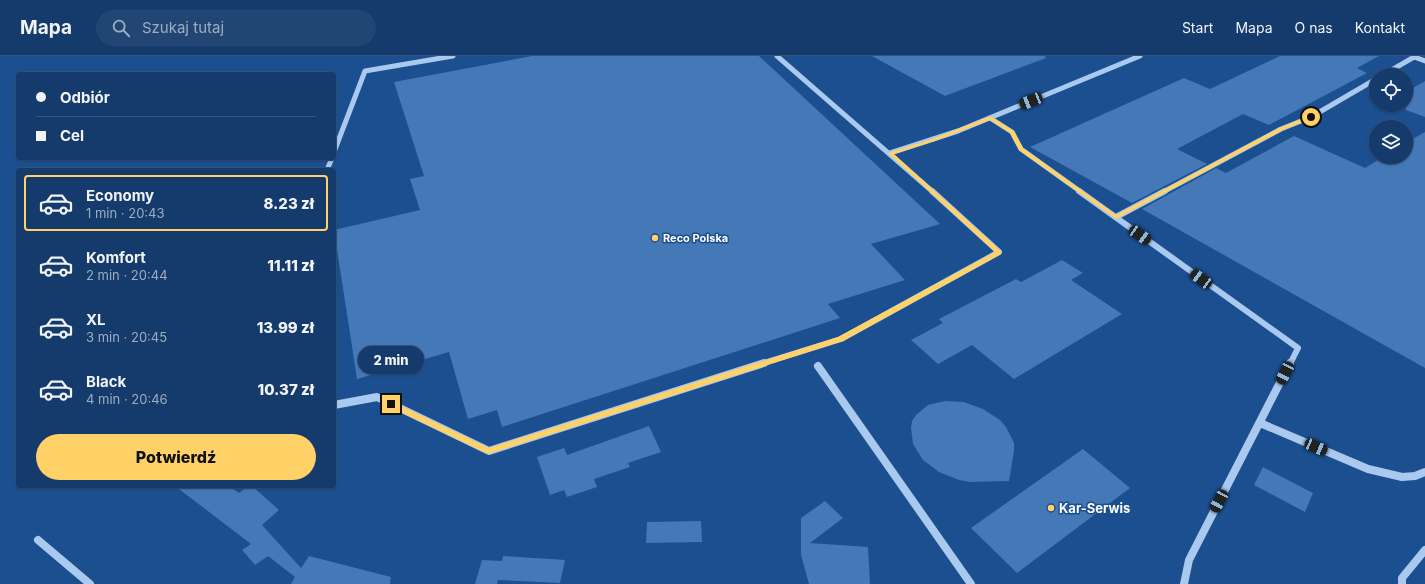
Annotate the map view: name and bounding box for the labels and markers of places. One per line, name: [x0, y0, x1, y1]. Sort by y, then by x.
place label: Reco Polska: [663, 231, 728, 245]
marker: Reco Polska: [650, 233, 660, 243]
place label: Kar-Serwis: [1059, 500, 1130, 516]
marker: Kar-Serwis: [1046, 503, 1056, 513]

